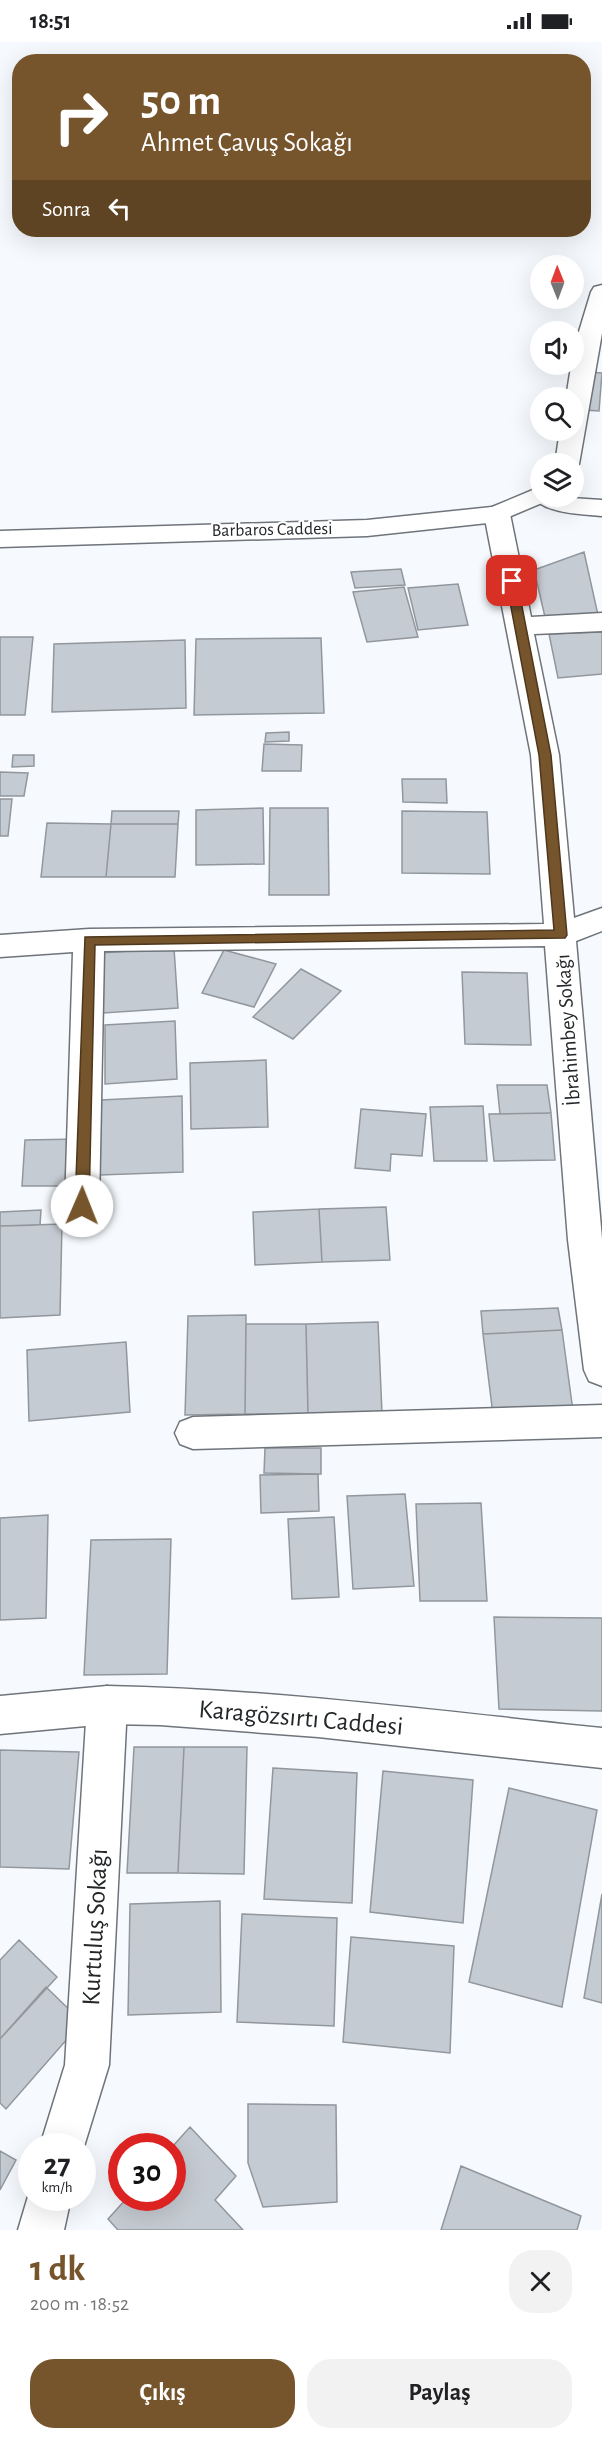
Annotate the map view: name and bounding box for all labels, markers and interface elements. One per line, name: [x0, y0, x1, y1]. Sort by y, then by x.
text: 18:51: [30, 10, 71, 32]
icon: right: [42, 78, 120, 156]
text: 50 m: [141, 80, 221, 122]
text: Ahmet Çavuş Sokağı: [141, 129, 353, 156]
icon: left: [103, 192, 136, 225]
text: Sonra: [42, 198, 91, 220]
north arrow: [530, 255, 584, 309]
map controls: [530, 255, 584, 507]
button: sound: [530, 321, 584, 375]
button: search: [530, 387, 584, 441]
button: layers: [530, 453, 584, 507]
street label: Barbaros Caddesi: [211, 520, 333, 540]
pin: [486, 555, 537, 606]
icon: arrive: [495, 564, 528, 597]
street label: İbrahimbey Sokağı: [551, 953, 584, 1107]
position arrow: [50, 1174, 114, 1238]
street label: Karagözsırtı Caddesi: [198, 1696, 404, 1740]
street label: Kurtuluş Sokağı: [78, 1848, 112, 2006]
speed limit sign: 30: [108, 2133, 186, 2211]
text: 27: [43, 2150, 71, 2180]
text: km/h: [42, 2180, 72, 2195]
button: close: [509, 2250, 572, 2313]
text: 1 dk: [30, 2251, 85, 2287]
text: 200 m · 18:52: [30, 2294, 129, 2314]
button: Çıkış: [30, 2359, 295, 2428]
button: Paylaş: [307, 2359, 572, 2428]

